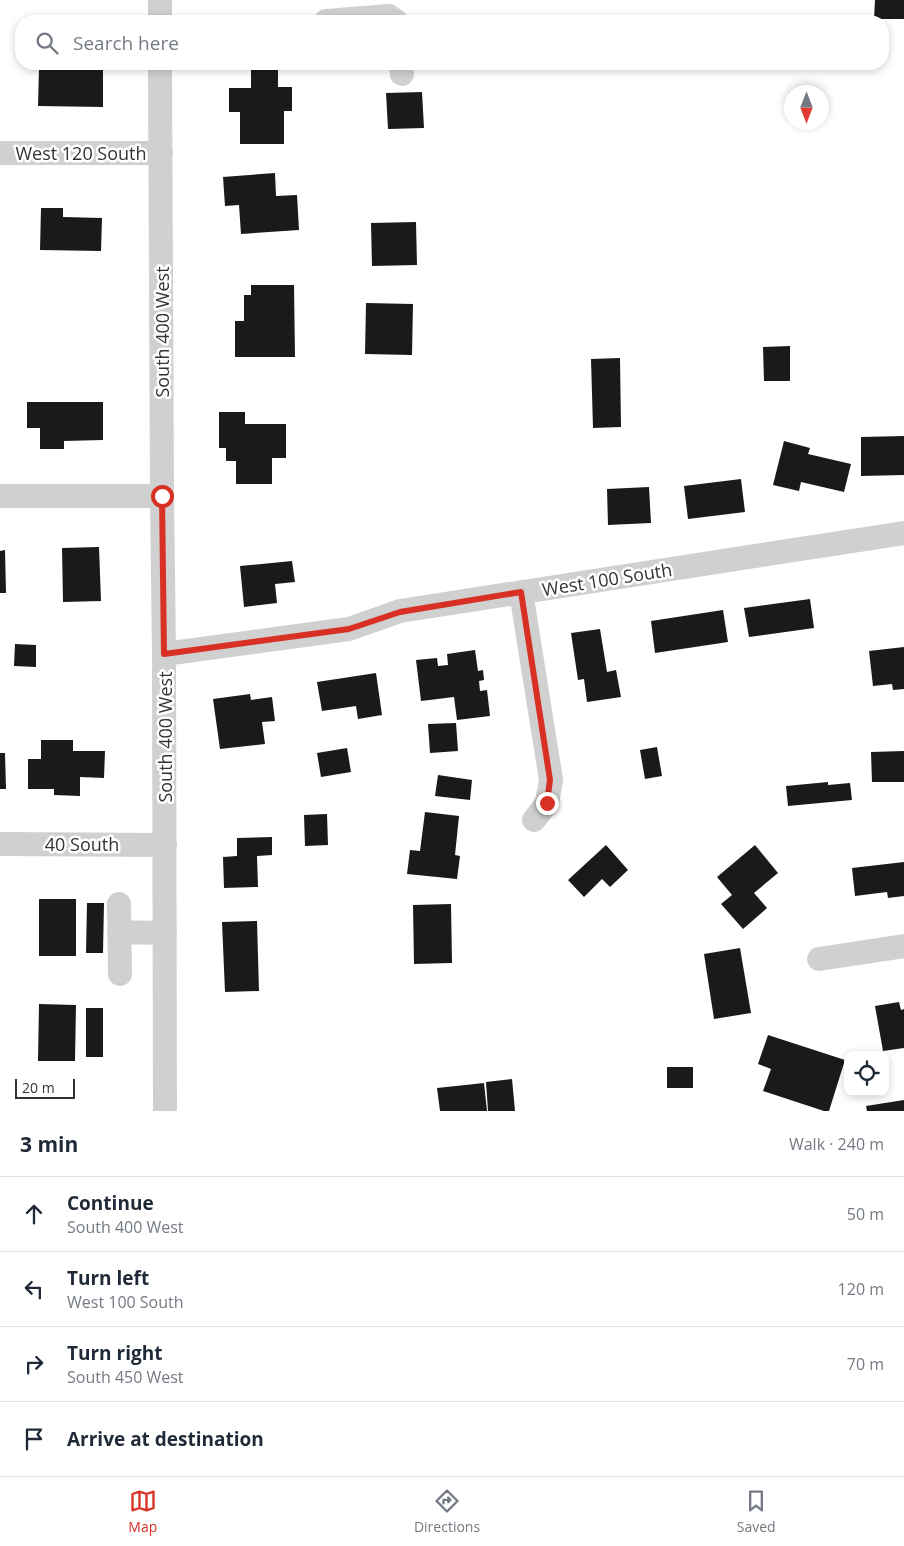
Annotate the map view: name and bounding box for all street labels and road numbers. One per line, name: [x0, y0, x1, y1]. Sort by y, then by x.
street label: West 120 South: [15, 141, 147, 165]
street label: South 400 West: [150, 266, 174, 398]
street label: West 100 South: [540, 557, 674, 601]
street label: South 400 West: [153, 671, 177, 803]
street label: 40 South: [45, 832, 119, 856]

